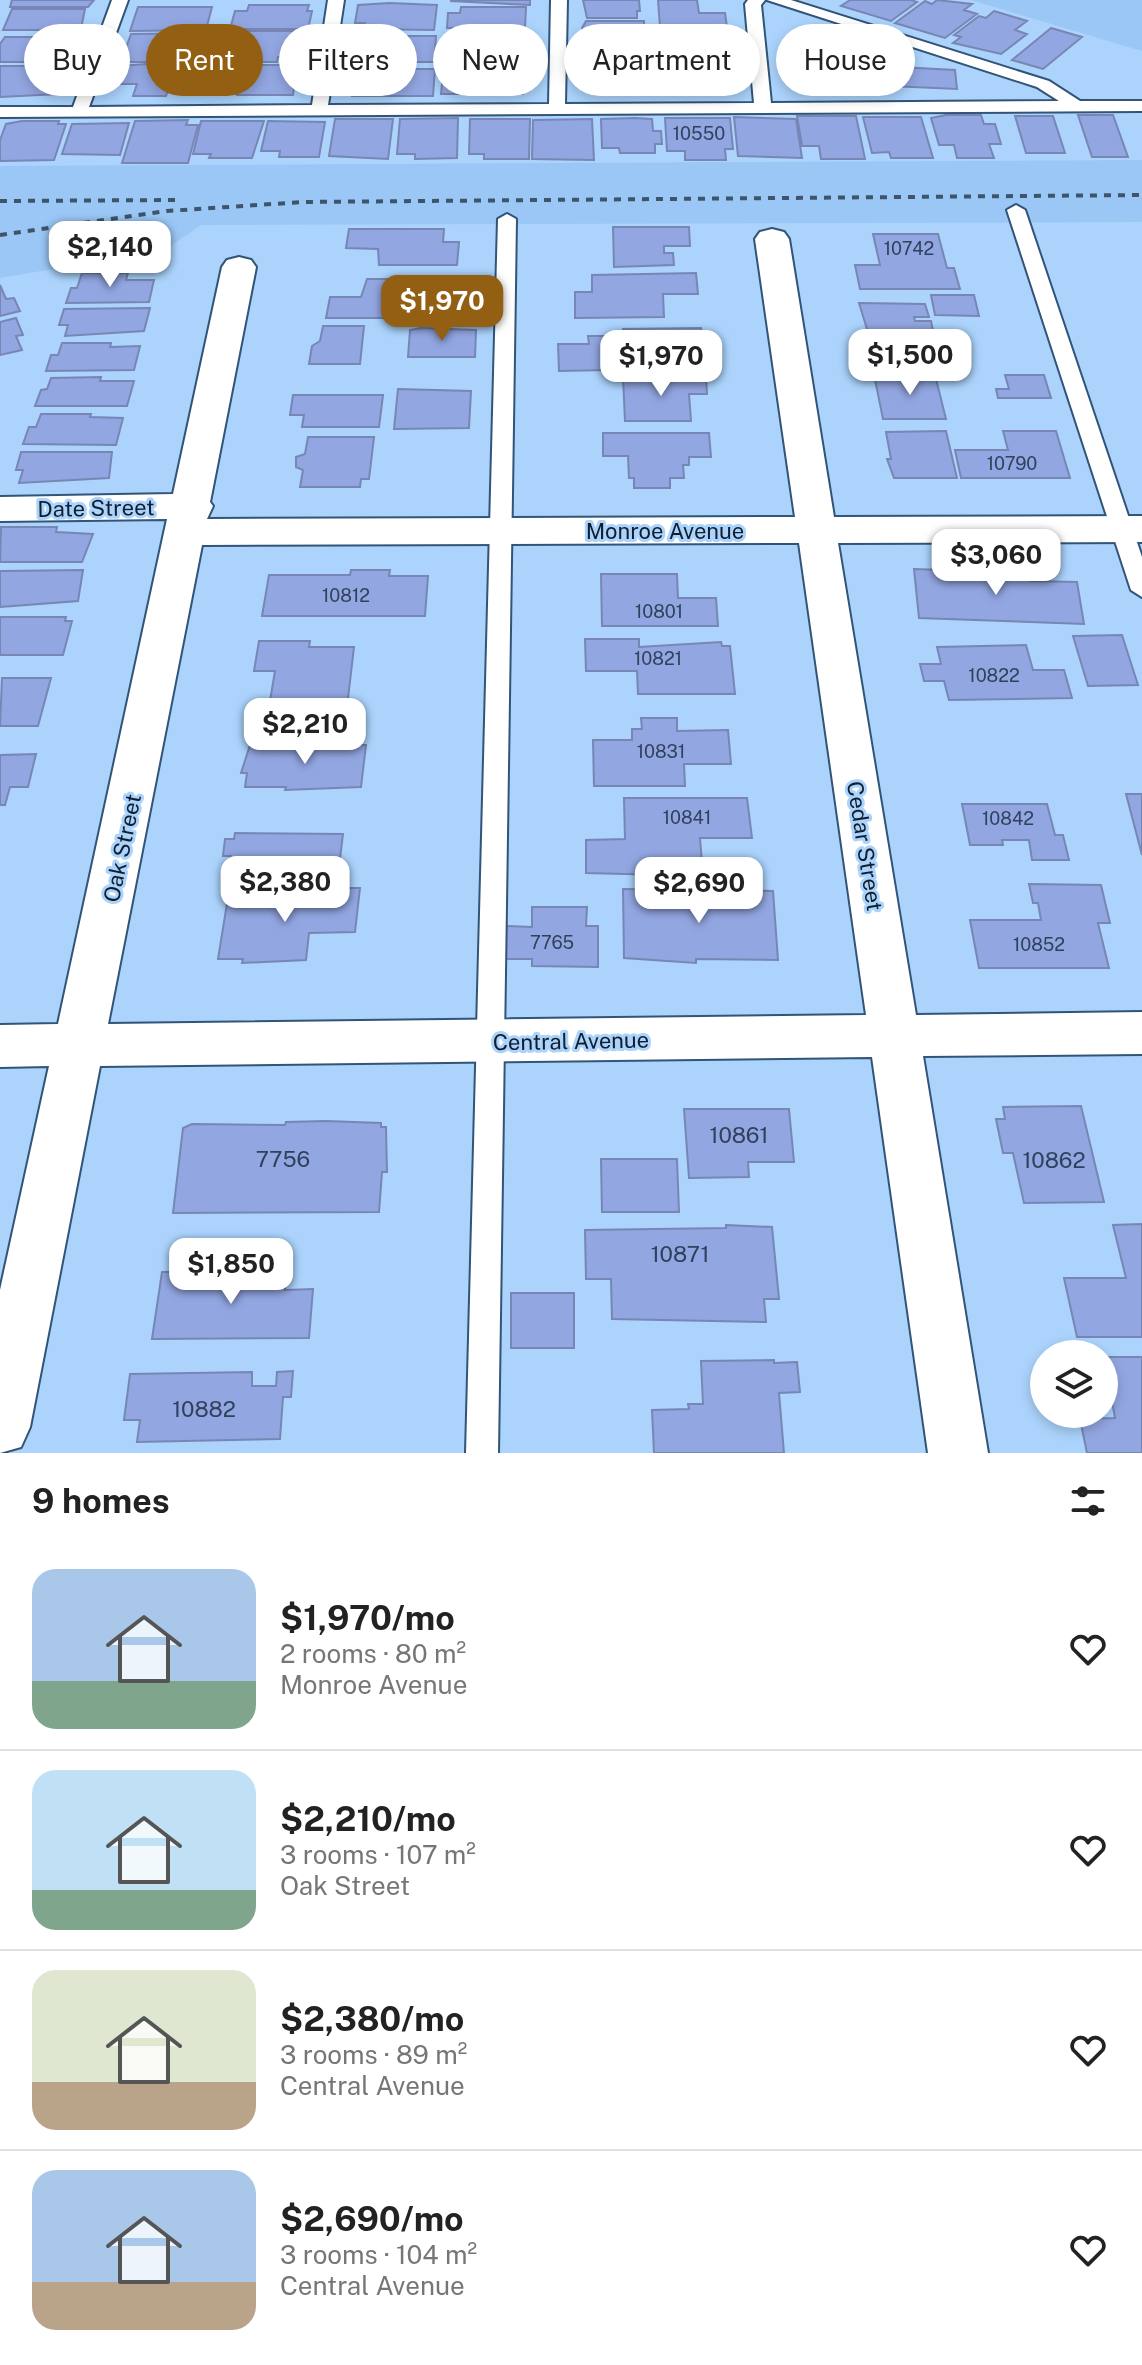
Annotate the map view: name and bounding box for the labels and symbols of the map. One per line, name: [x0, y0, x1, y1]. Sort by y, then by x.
house number: 10550: [673, 123, 725, 144]
pin: $2,140: [45, 221, 175, 289]
house number: 10742: [884, 238, 934, 259]
pin: $1,970: [377, 275, 507, 343]
pin: $1,500: [845, 329, 975, 397]
pin: $1,970: [596, 330, 726, 398]
house number: 10790: [987, 453, 1037, 474]
street label: Date Street: [37, 494, 155, 522]
street label: Monroe Avenue: [586, 518, 744, 544]
pin: $3,060: [931, 529, 1061, 597]
house number: 10812: [322, 585, 370, 606]
house number: 10801: [635, 601, 683, 622]
house number: 10821: [634, 648, 682, 669]
house number: 10822: [968, 665, 1020, 686]
pin: $2,210: [240, 698, 370, 766]
house number: 10831: [637, 741, 685, 762]
street label: Cedar Street: [842, 779, 888, 913]
street label: Oak Street: [98, 791, 146, 905]
house number: 10841: [663, 807, 711, 828]
house number: 10842: [982, 808, 1034, 829]
pin: $2,380: [220, 856, 350, 924]
pin: $2,690: [634, 857, 764, 925]
house number: 7765: [530, 932, 574, 953]
house number: 10852: [1013, 934, 1065, 955]
street label: Central Avenue: [493, 1027, 649, 1055]
house number: 10861: [709, 1122, 769, 1148]
house number: 7756: [256, 1146, 310, 1172]
house number: 10862: [1022, 1147, 1086, 1173]
pin: $1,850: [166, 1238, 296, 1306]
house number: 10871: [651, 1241, 709, 1267]
house number: 10882: [172, 1396, 236, 1422]

